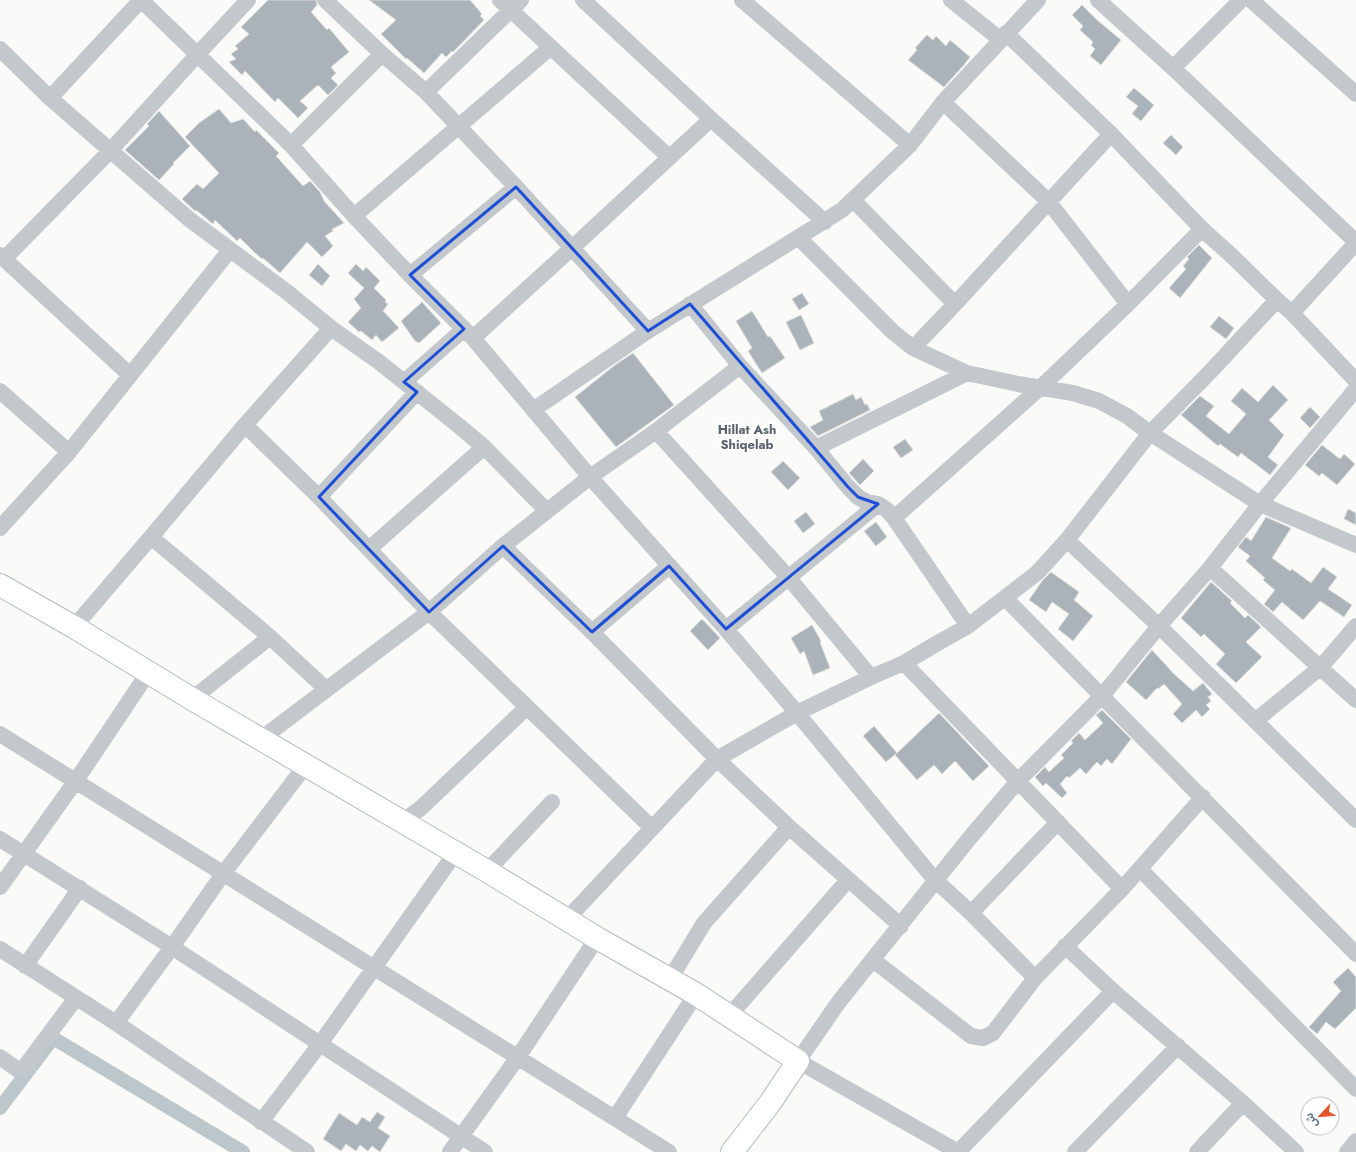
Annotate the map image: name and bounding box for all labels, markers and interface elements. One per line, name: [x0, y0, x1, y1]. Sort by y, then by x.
district label: Hillat Ash Shiqelab: [718, 420, 776, 454]
north arrow: [1300, 1096, 1340, 1136]
text: ش: [1301, 1110, 1322, 1131]

